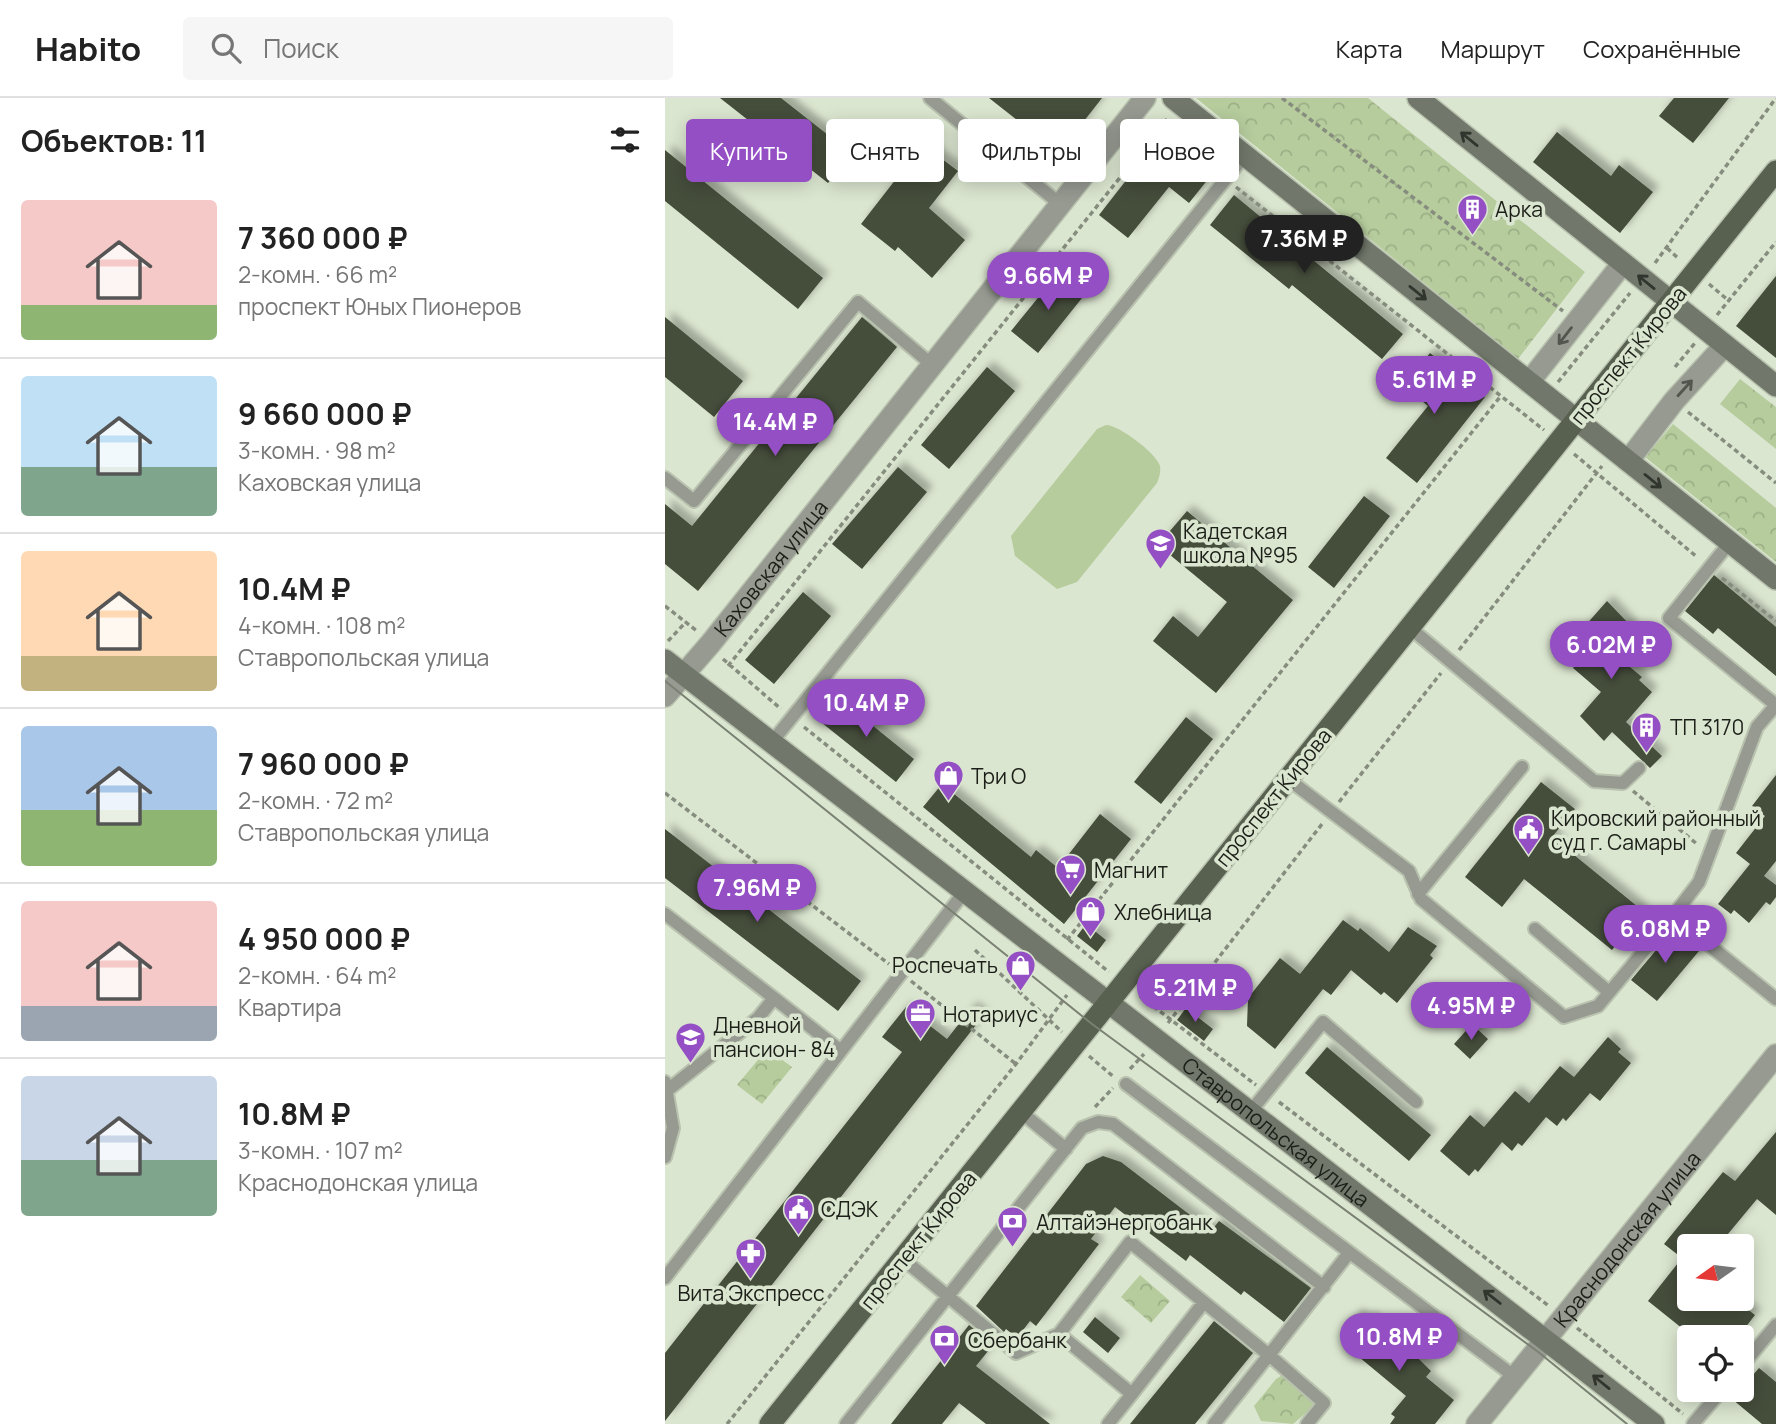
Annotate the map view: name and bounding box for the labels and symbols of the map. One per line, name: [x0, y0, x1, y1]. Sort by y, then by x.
one-way arrow: [1461, 132, 1479, 147]
building icon: Арка: [1455, 192, 1489, 236]
place label: Арка: [1495, 195, 1543, 223]
pin: 7.36M ₽: [1239, 216, 1369, 275]
pin: 9.66M ₽: [983, 252, 1113, 312]
one-way arrow: [1638, 274, 1656, 290]
street label: проспект Кирова: [1564, 280, 1692, 430]
one-way arrow: [1408, 286, 1426, 301]
one-way arrow: [1557, 326, 1573, 344]
pin: 5.61M ₽: [1369, 356, 1499, 416]
one-way arrow: [1677, 379, 1693, 397]
pin: 14.4M ₽: [710, 398, 840, 458]
one-way arrow: [1644, 474, 1662, 489]
street label: Каховская улица: [708, 494, 834, 642]
place label: Кадетская школа №95: [1183, 517, 1298, 569]
school or university icon: Кадетская школа №95: [1143, 526, 1177, 570]
pin: 6.02M ₽: [1546, 622, 1676, 681]
pin: 10.4M ₽: [801, 680, 931, 739]
building icon: ТП 3170: [1630, 710, 1664, 754]
place label: ТП 3170: [1670, 713, 1744, 741]
street label: проспект Кирова: [1209, 722, 1337, 872]
shop icon: Три О: [931, 759, 965, 803]
place label: Три О: [971, 762, 1026, 790]
place label: Кировский районный суд г. Самары: [1551, 804, 1761, 856]
public building icon: Кировский районный суд г. Самары: [1511, 813, 1545, 857]
supermarket icon: Магнит: [1054, 853, 1088, 897]
place label: Магнит: [1094, 856, 1168, 884]
pin: 7.96M ₽: [692, 864, 822, 924]
shop icon: Хлебница: [1074, 895, 1108, 939]
place label: Хлебница: [1114, 898, 1212, 926]
pin: 6.08M ₽: [1600, 906, 1730, 965]
shop icon: Роспечать: [1004, 948, 1038, 992]
place label: Роспечать: [892, 951, 998, 979]
pin: 5.21M ₽: [1130, 964, 1260, 1024]
pin: 4.95M ₽: [1406, 982, 1536, 1042]
office icon: Нотариус: [903, 997, 937, 1041]
place label: Нотариус: [943, 1000, 1038, 1028]
place label: Дневной пансион- 84: [713, 1011, 835, 1063]
school or university icon: Дневной пансион- 84: [673, 1020, 707, 1064]
street label: Ставропольская улица: [1177, 1051, 1375, 1213]
street label: Краснодонская улица: [1547, 1145, 1707, 1333]
street label: проспект Кирова: [854, 1165, 982, 1315]
public building icon: СДЭК: [781, 1192, 815, 1236]
place label: СДЭК: [821, 1195, 879, 1223]
bank icon: Алтайэнергобанк: [996, 1205, 1030, 1249]
place label: Алтайэнергобанк: [1036, 1208, 1213, 1236]
north arrow: [1677, 1234, 1753, 1311]
pharmacy icon: Вита Экспресс: [734, 1236, 768, 1280]
place label: Вита Экспресс: [677, 1279, 825, 1307]
one-way arrow: [1484, 1289, 1502, 1304]
pin: 10.8M ₽: [1334, 1314, 1464, 1373]
bank icon: Сбербанк: [928, 1323, 962, 1367]
place label: Сбербанк: [968, 1326, 1067, 1354]
one-way arrow: [1592, 1374, 1610, 1389]

